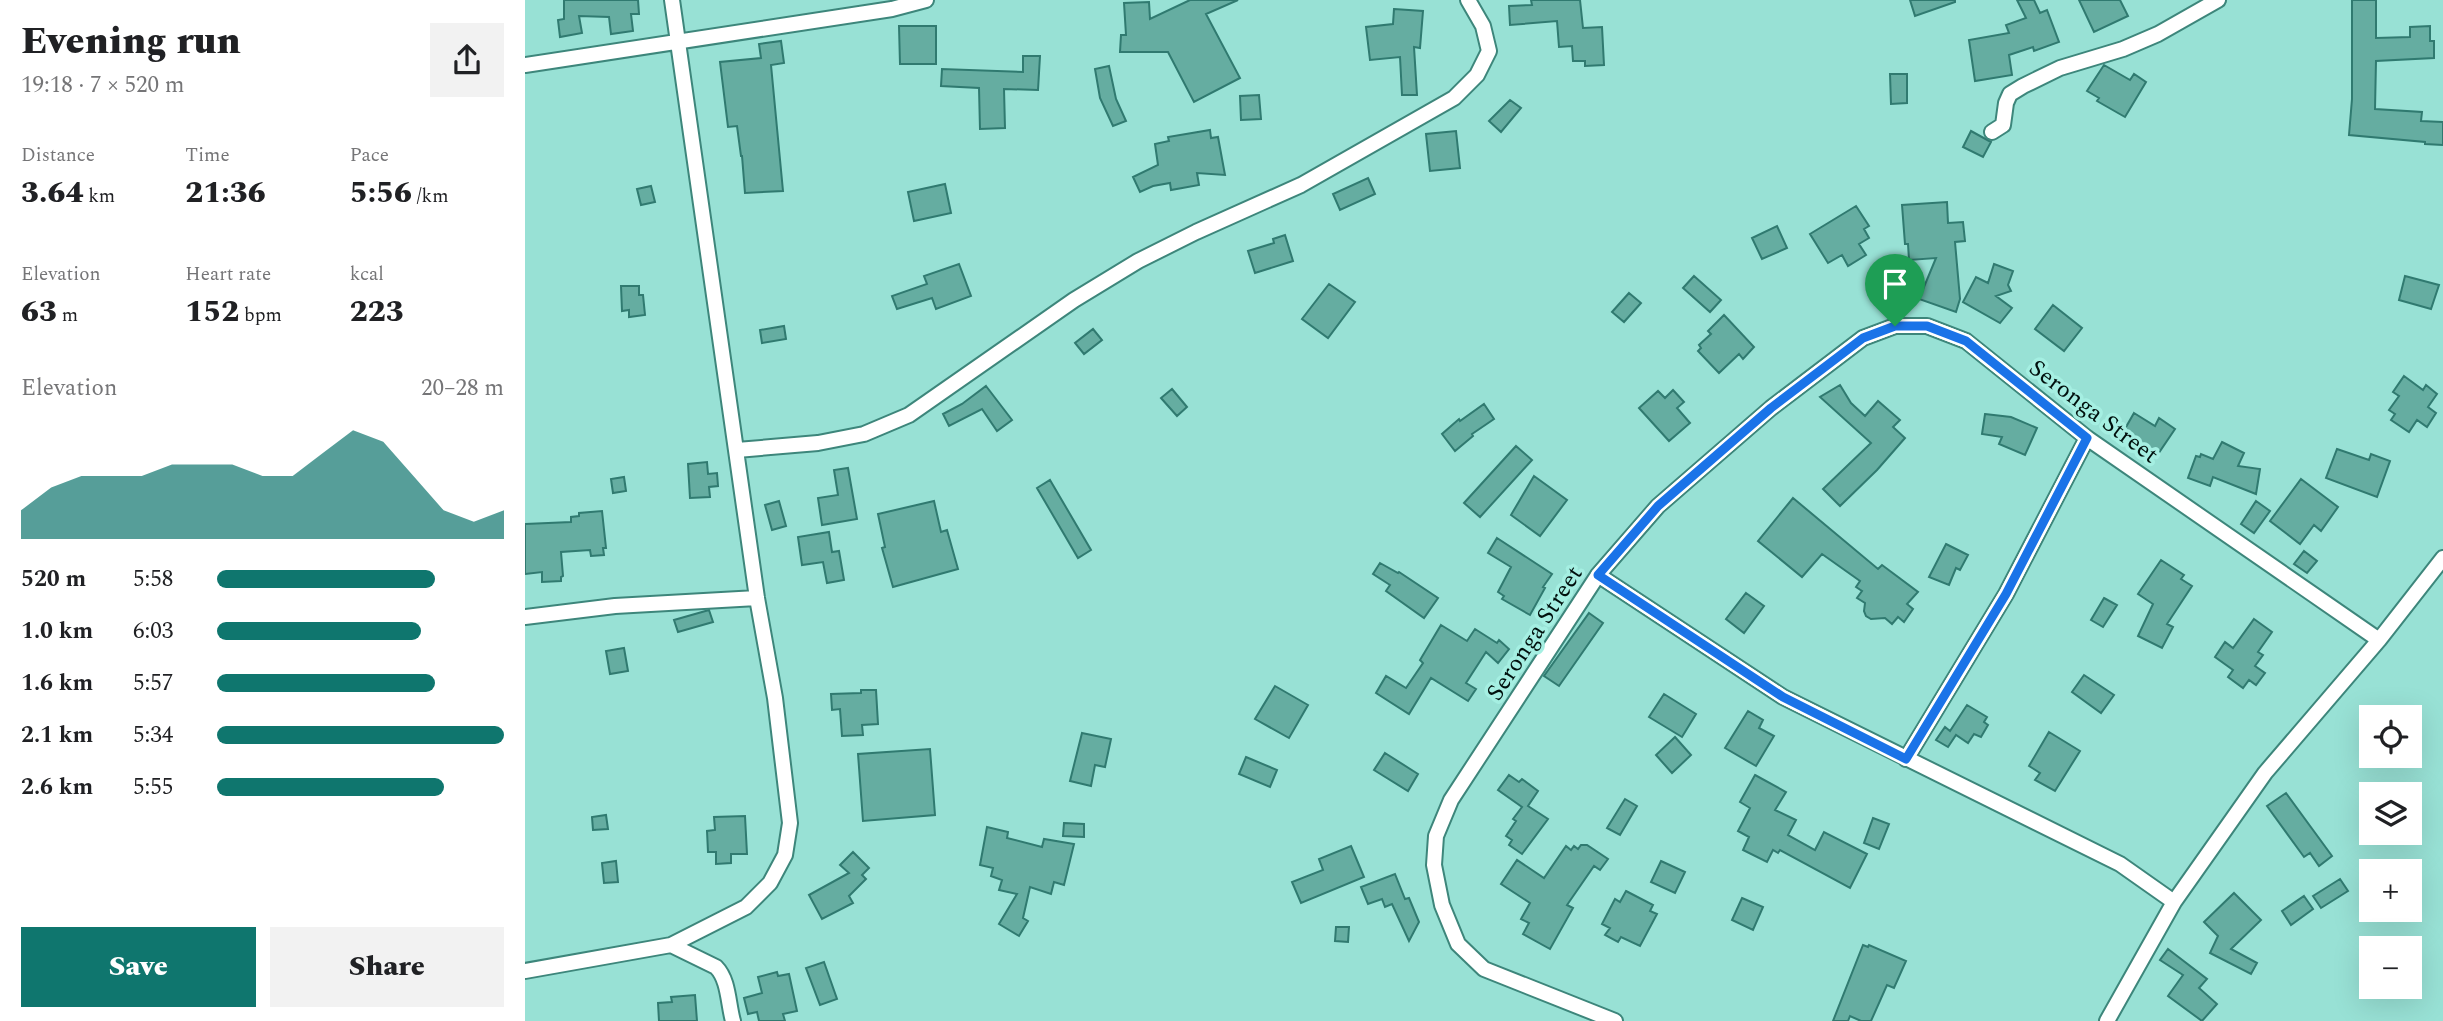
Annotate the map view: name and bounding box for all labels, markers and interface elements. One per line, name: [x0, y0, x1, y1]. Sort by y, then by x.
text: Evening run: [21, 13, 241, 71]
button: share: [430, 23, 504, 97]
text: 19:18 · 7 × 520 m: [21, 68, 185, 103]
text: Distance: [21, 141, 95, 170]
text: Time: [185, 141, 230, 170]
text: Pace: [350, 141, 389, 170]
text: 3.64: [21, 170, 83, 216]
text: 21:36: [185, 170, 266, 216]
text: 5:56: [350, 170, 412, 216]
text: km: [83, 182, 115, 211]
text: /km: [412, 182, 449, 211]
pin: [1865, 254, 1925, 326]
text: Elevation: [21, 260, 101, 289]
text: Heart rate: [185, 260, 271, 289]
text: kcal: [350, 260, 384, 289]
icon: arrive: [1876, 265, 1914, 303]
text: 63: [21, 289, 57, 335]
text: 152: [185, 289, 239, 335]
text: 223: [350, 289, 404, 335]
text: m: [57, 301, 78, 330]
text: bpm: [239, 301, 282, 330]
street label: Seronga Street: [2021, 351, 2166, 473]
text: Elevation: [21, 371, 117, 406]
text: 20–28 m: [421, 371, 504, 406]
street label: Seronga Street: [1478, 559, 1592, 708]
text: 520 m: [21, 562, 86, 597]
text: 5:58: [133, 562, 173, 597]
text: 1.0 km: [21, 614, 93, 649]
text: 6:03: [133, 614, 173, 649]
text: 1.6 km: [21, 666, 93, 701]
text: 5:57: [133, 666, 173, 701]
map controls: [2359, 705, 2422, 999]
button: locate: [2359, 705, 2422, 768]
text: 2.1 km: [21, 718, 93, 753]
text: 5:34: [133, 718, 173, 753]
text: 2.6 km: [21, 770, 93, 805]
text: 5:55: [133, 770, 173, 805]
button: layers: [2359, 782, 2422, 845]
button: +: [2359, 859, 2422, 922]
button: Save: [21, 927, 256, 1007]
button: Share: [270, 927, 504, 1007]
button: −: [2359, 936, 2422, 999]

